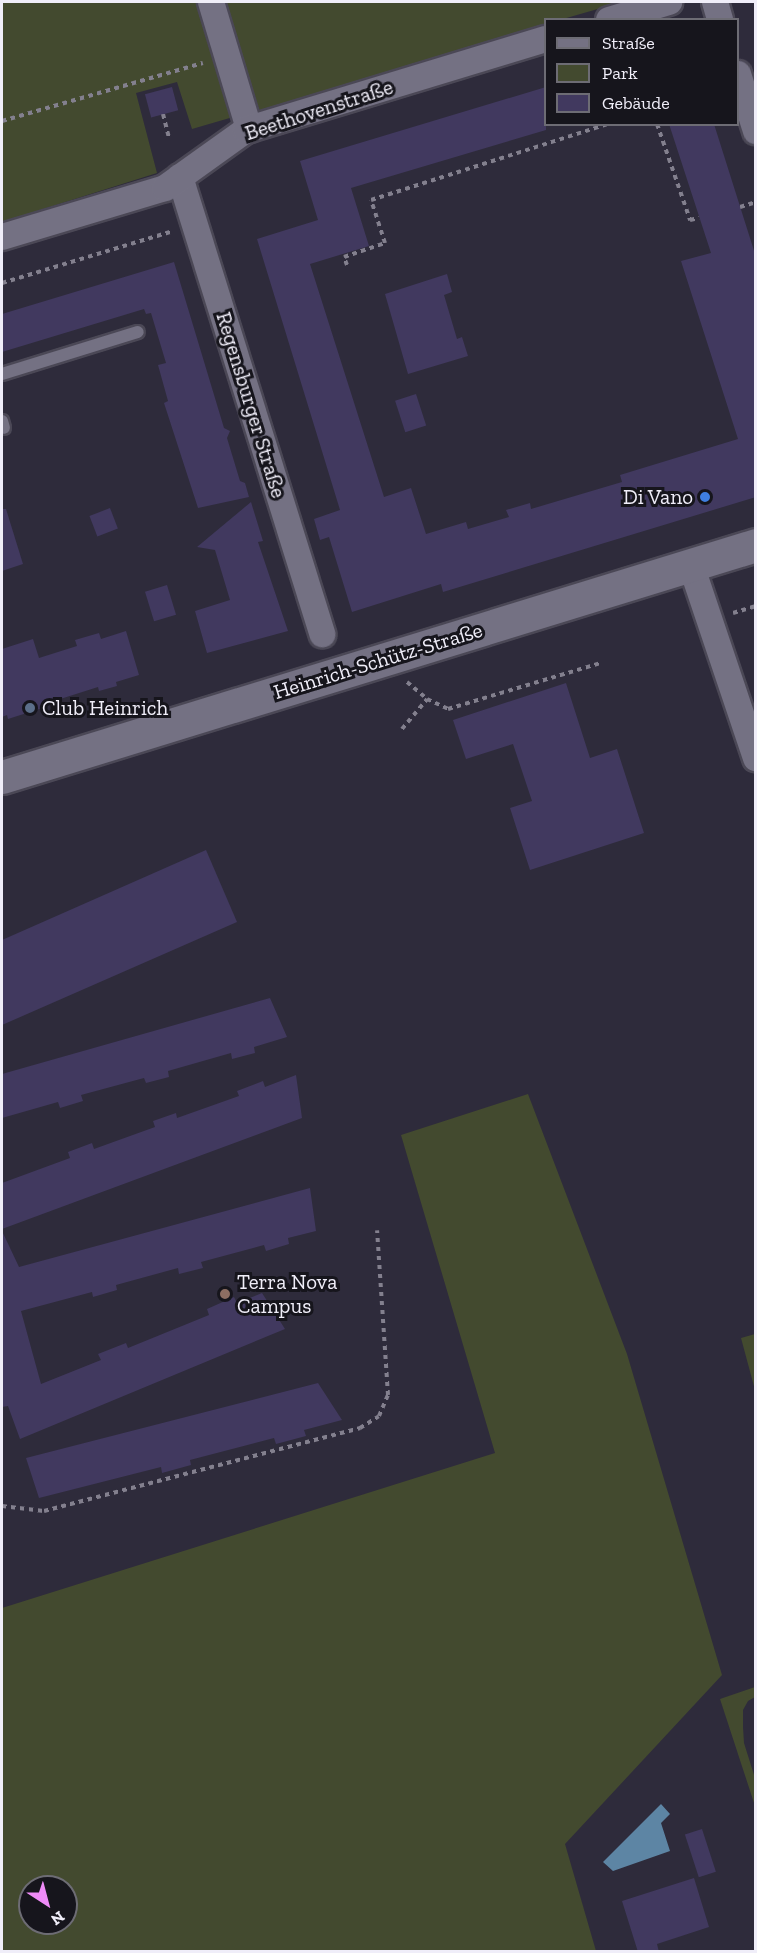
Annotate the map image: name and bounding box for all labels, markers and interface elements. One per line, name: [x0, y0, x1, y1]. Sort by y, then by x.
legend: [544, 18, 739, 126]
text: Straße: [602, 32, 655, 54]
text: Park: [602, 62, 638, 84]
street label: Beethovenstraße: [242, 74, 396, 146]
text: Gebäude: [602, 92, 670, 114]
street label: Regensburger Straße: [211, 309, 291, 501]
place label: Di Vano: [622, 484, 693, 510]
marker: Di Vano: [698, 490, 712, 504]
street label: Heinrich-Schütz-Straße: [271, 617, 485, 705]
place label: Club Heinrich: [42, 695, 168, 721]
marker: Club Heinrich: [23, 701, 37, 715]
place label: Terra Nova Campus: [237, 1269, 337, 1319]
marker: Terra Nova Campus: [218, 1287, 232, 1301]
north arrow: [18, 1875, 78, 1935]
text: N: [47, 1907, 68, 1930]

